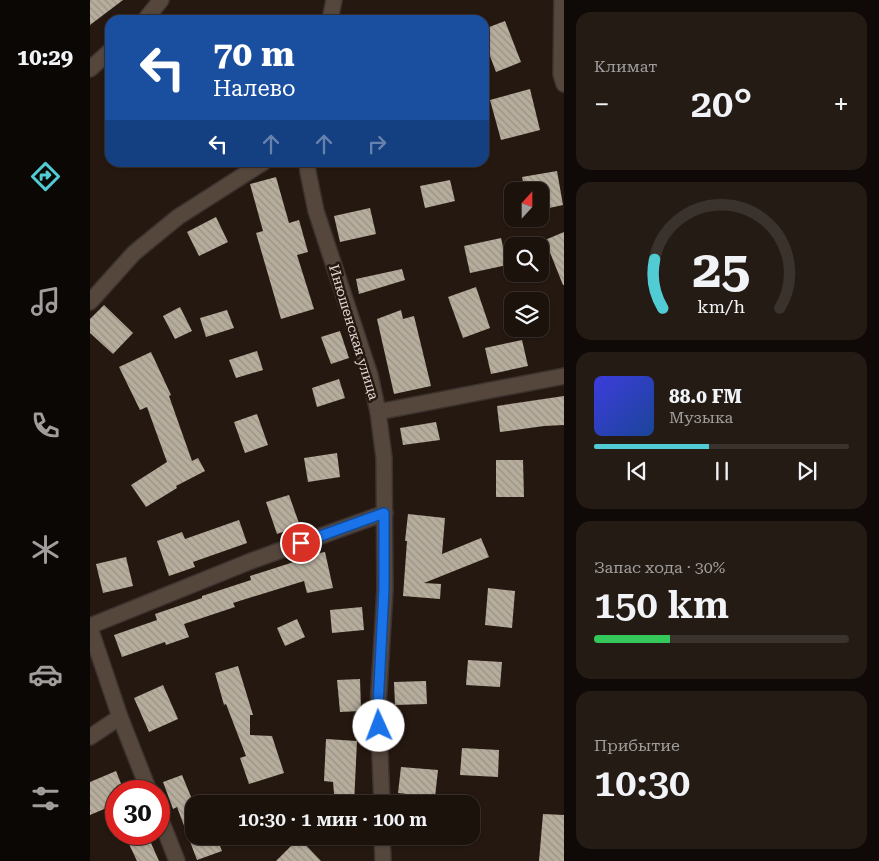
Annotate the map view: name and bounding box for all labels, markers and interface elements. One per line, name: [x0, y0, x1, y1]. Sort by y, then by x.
text: 70 m: [213, 34, 295, 75]
icon: left: [130, 35, 195, 100]
text: 10:29: [17, 45, 73, 70]
text: Климат: [594, 57, 657, 76]
text: Налево: [213, 76, 296, 101]
text: 20°: [691, 82, 752, 126]
text: −: [594, 88, 610, 121]
text: +: [833, 88, 849, 121]
icon: left: [204, 130, 232, 158]
icon: ahead: [257, 130, 285, 158]
icon: ahead: [310, 130, 338, 158]
icon: right: [363, 130, 391, 158]
icon: directions: [28, 159, 63, 194]
north arrow: [504, 182, 549, 228]
map controls: [504, 182, 549, 337]
button: search: [504, 237, 549, 282]
text: 25: [692, 239, 751, 300]
street label: Инюшенская улица: [326, 262, 382, 402]
icon: music: [28, 284, 63, 319]
button: layers: [504, 292, 549, 337]
text: km/h: [698, 296, 746, 317]
text: 88.0 FM: [669, 385, 742, 408]
icon: phone: [28, 408, 63, 443]
text: Музыка: [669, 408, 733, 427]
icon: previous: [623, 457, 651, 485]
icon: pause: [708, 457, 736, 485]
icon: next: [793, 457, 821, 485]
pin: [280, 522, 322, 564]
icon: arrive: [287, 529, 315, 557]
icon: climate: [28, 532, 63, 567]
text: Запас хода · 30%: [594, 558, 725, 577]
text: 150 km: [594, 583, 729, 627]
icon: car: [28, 657, 63, 692]
position arrow: [352, 699, 404, 751]
text: Прибытие: [594, 736, 680, 755]
text: 10:30: [594, 761, 690, 805]
speed limit sign: 30: [105, 780, 170, 845]
icon: filters: [28, 781, 63, 816]
text: 10:30 · 1 мин · 100 m: [238, 808, 427, 831]

